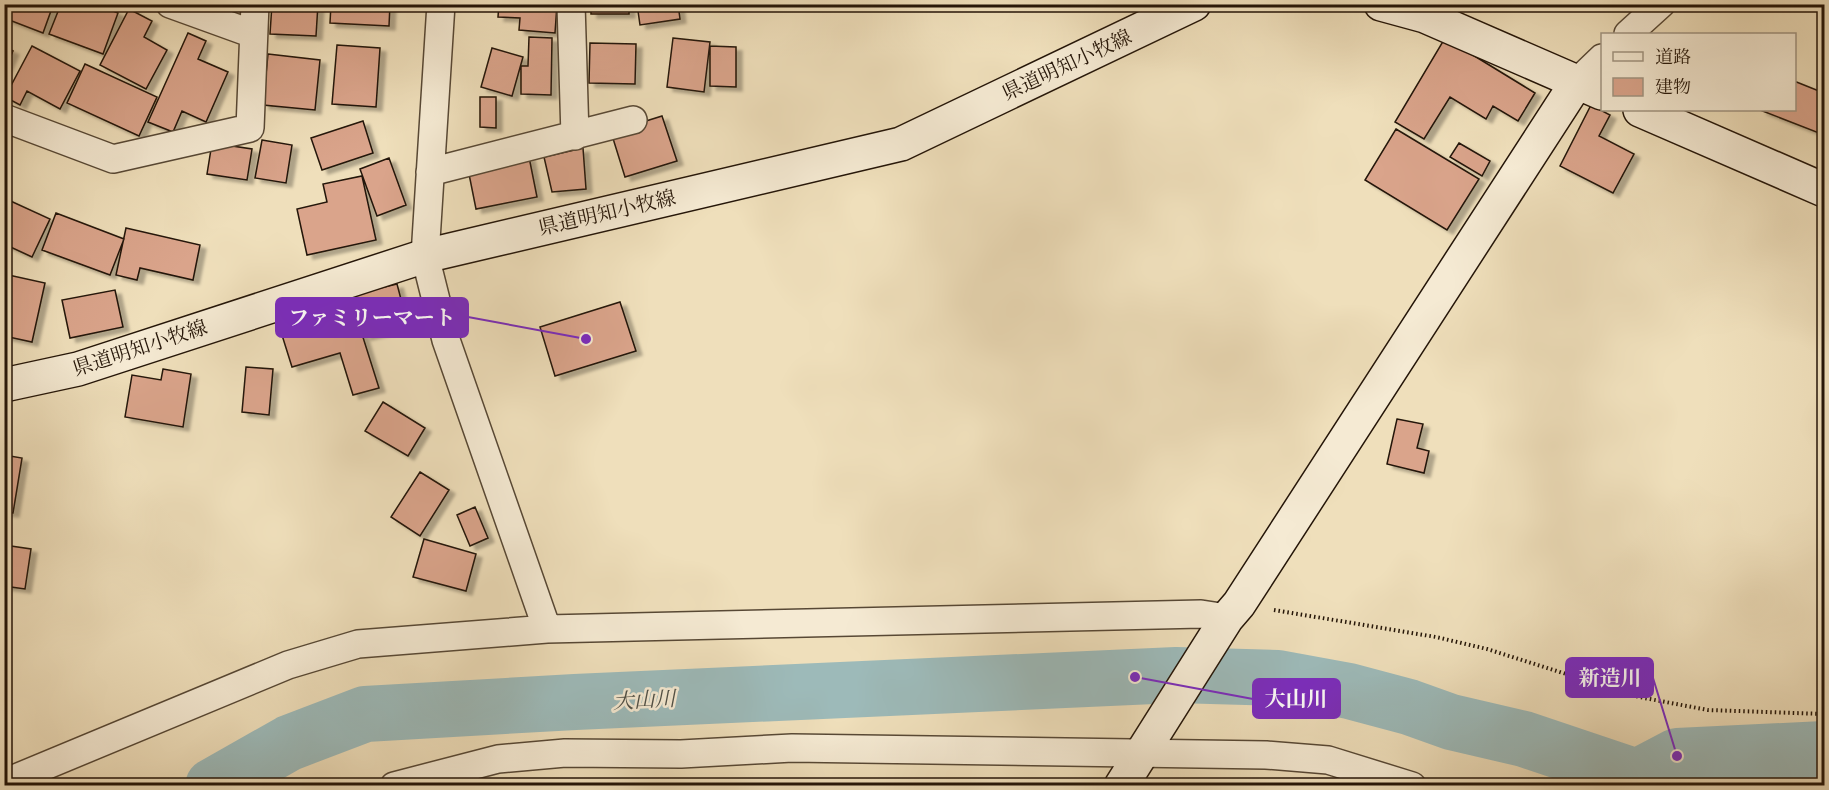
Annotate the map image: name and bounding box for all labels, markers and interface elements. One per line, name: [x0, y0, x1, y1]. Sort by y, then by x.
street label: 県道明知小牧線: [999, 25, 1135, 105]
legend: [1601, 33, 1796, 111]
text: 道路: [1655, 47, 1691, 68]
text: 建物: [1655, 77, 1691, 98]
street label: 県道明知小牧線: [536, 186, 678, 240]
callout: ファミリーマート: [276, 298, 468, 337]
text: ファミリーマート: [288, 306, 456, 330]
street label: 県道明知小牧線: [70, 315, 210, 381]
callout: 新造川: [1566, 658, 1653, 697]
text: 新造川: [1579, 666, 1642, 690]
callout: 大山川: [1253, 679, 1340, 718]
water label: 大山川: [612, 686, 678, 714]
text: 大山川: [1265, 687, 1328, 711]

